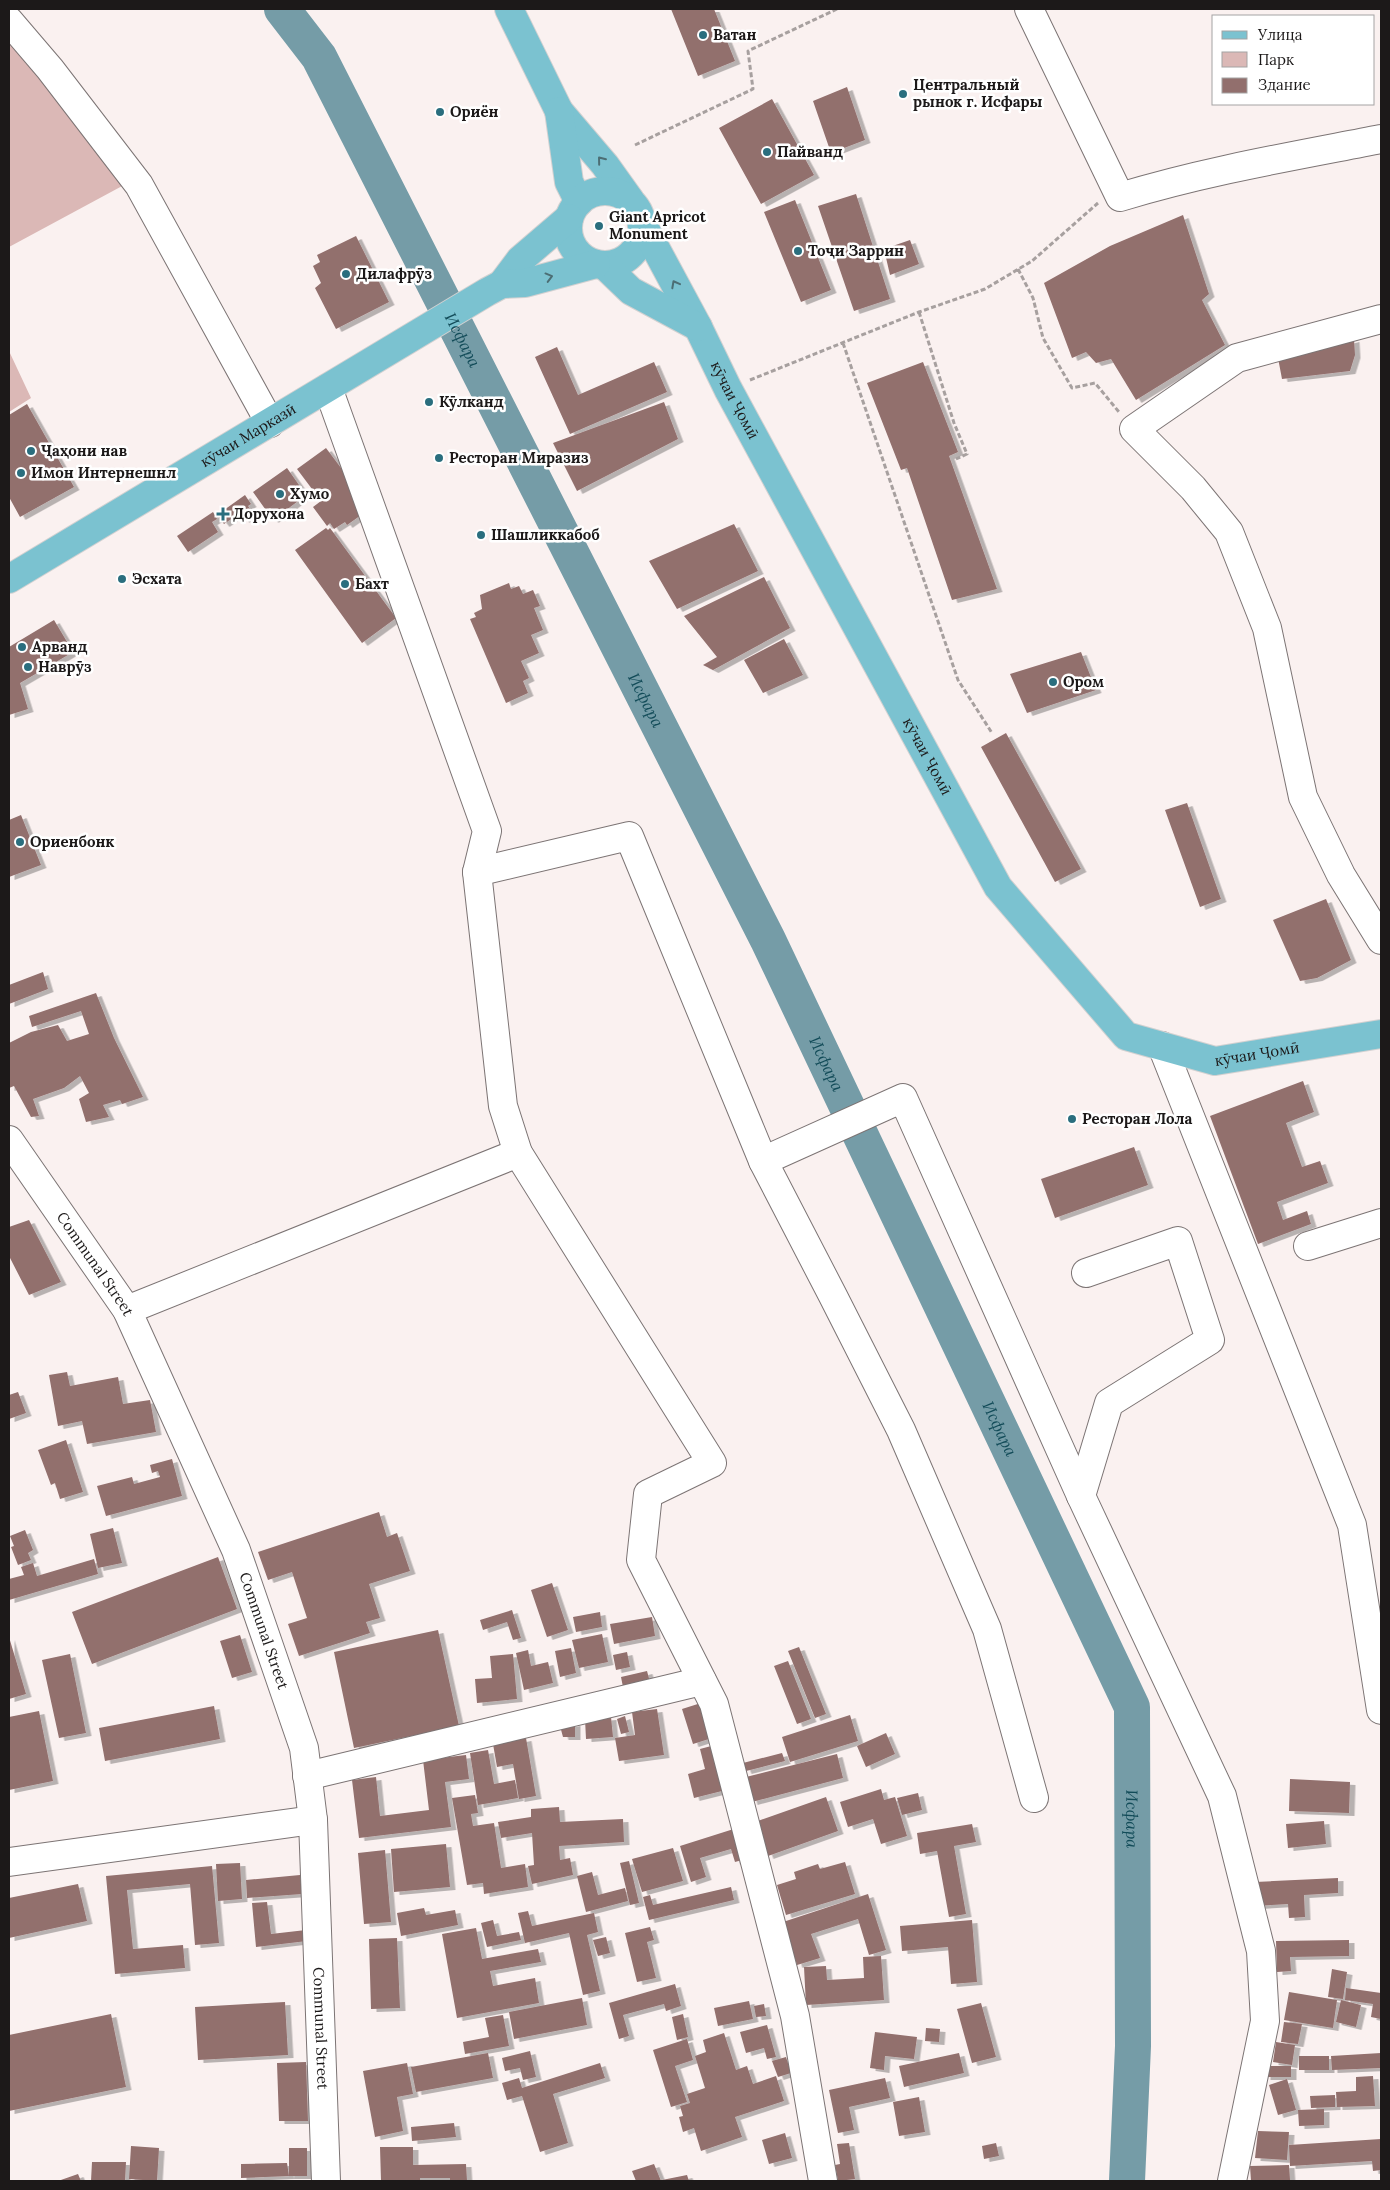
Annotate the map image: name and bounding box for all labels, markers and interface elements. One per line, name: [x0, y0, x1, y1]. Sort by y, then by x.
legend: [1212, 15, 1375, 105]
place label: Ватан: [713, 25, 756, 44]
text: Улица: [1257, 25, 1303, 44]
marker: Ватан: [697, 29, 709, 41]
text: Парк: [1258, 50, 1294, 69]
place label: Центральный рынок г. Исфары: [913, 75, 1043, 111]
text: Здание: [1258, 75, 1311, 94]
marker: Центральный рынок г. Исфары: [897, 88, 909, 100]
place label: Ориён: [450, 102, 498, 121]
marker: Ориён: [434, 106, 446, 118]
place label: Пайванд: [777, 142, 843, 161]
marker: Пайванд: [761, 146, 773, 158]
one-way arrow: [597, 157, 606, 166]
place label: Giant Apricot Monument: [609, 207, 707, 243]
marker: Giant Apricot Monument: [593, 220, 605, 232]
place label: Тоҷи Заррин: [808, 241, 904, 260]
marker: Тоҷи Заррин: [792, 245, 804, 257]
place label: Дилафрӯз: [356, 264, 432, 283]
marker: Дилафрӯз: [340, 268, 352, 280]
one-way arrow: [545, 272, 553, 282]
one-way arrow: [671, 280, 681, 289]
water label: Исфара: [441, 309, 485, 371]
street label: кӯчаи Ҷомӣ: [707, 358, 763, 442]
place label: Кӯлканд: [439, 392, 504, 411]
marker: Кӯлканд: [423, 396, 435, 408]
street label: кӯчаи Марказӣ: [197, 399, 299, 471]
place label: Ҷаҳони нав: [41, 441, 127, 460]
marker: Ҷаҳони нав: [25, 445, 37, 457]
place label: Ресторан Миразиз: [449, 448, 589, 467]
marker: Ресторан Миразиз: [433, 452, 445, 464]
place label: Имон Интернешнл: [31, 463, 176, 482]
marker: Имон Интернешнл: [15, 467, 27, 479]
place label: Хумо: [290, 484, 330, 503]
marker: Хумо: [274, 488, 286, 500]
place label: Дорухона: [233, 504, 305, 523]
marker: Дорухона: [217, 508, 229, 520]
place label: Шашликкабоб: [491, 525, 600, 544]
marker: Шашликкабоб: [475, 529, 487, 541]
place label: Эсхата: [132, 569, 182, 588]
marker: Эсхата: [116, 573, 128, 585]
place label: Бахт: [355, 574, 389, 593]
marker: Бахт: [339, 578, 351, 590]
place label: Арванд: [32, 637, 88, 656]
marker: Арванд: [16, 641, 28, 653]
place label: Наврӯз: [38, 657, 92, 676]
marker: Наврӯз: [22, 661, 34, 673]
water label: Исфара: [624, 669, 668, 731]
place label: Ором: [1063, 672, 1104, 691]
marker: Ором: [1047, 676, 1059, 688]
street label: кӯчаи Ҷомӣ: [899, 714, 956, 798]
place label: Ориенбонк: [30, 832, 114, 851]
marker: Ориенбонк: [14, 836, 26, 848]
water label: Исфара: [805, 1033, 848, 1094]
street label: кӯчаи Ҷомӣ: [1213, 1037, 1301, 1070]
place label: Ресторан Лола: [1082, 1109, 1193, 1128]
marker: Ресторан Лола: [1066, 1113, 1078, 1125]
street label: Communal Street: [53, 1208, 138, 1319]
water label: Исфара: [978, 1398, 1022, 1459]
street label: Communal Street: [235, 1570, 293, 1692]
water label: Исфара: [1122, 1790, 1142, 1848]
street label: Communal Street: [309, 1967, 333, 2090]

